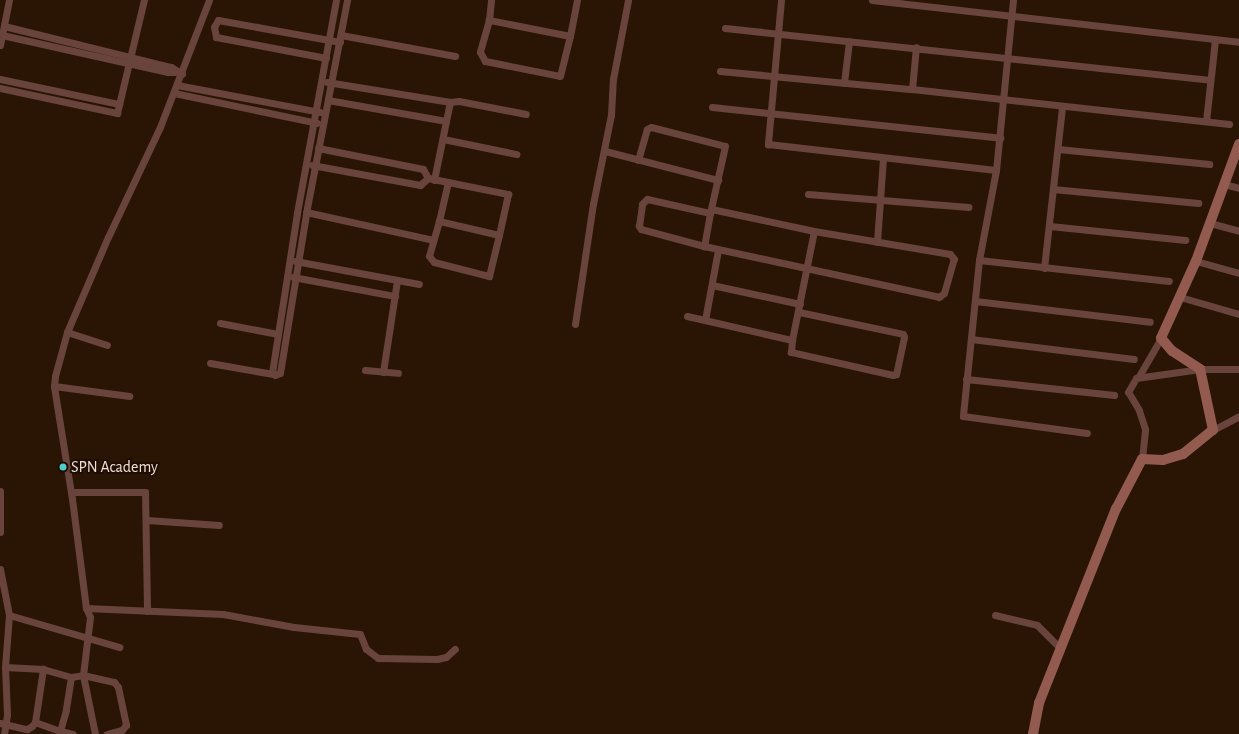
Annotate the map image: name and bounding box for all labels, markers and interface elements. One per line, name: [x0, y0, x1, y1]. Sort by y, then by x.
place label: SPN Academy: [71, 457, 158, 477]
marker: SPN Academy: [58, 462, 68, 472]

